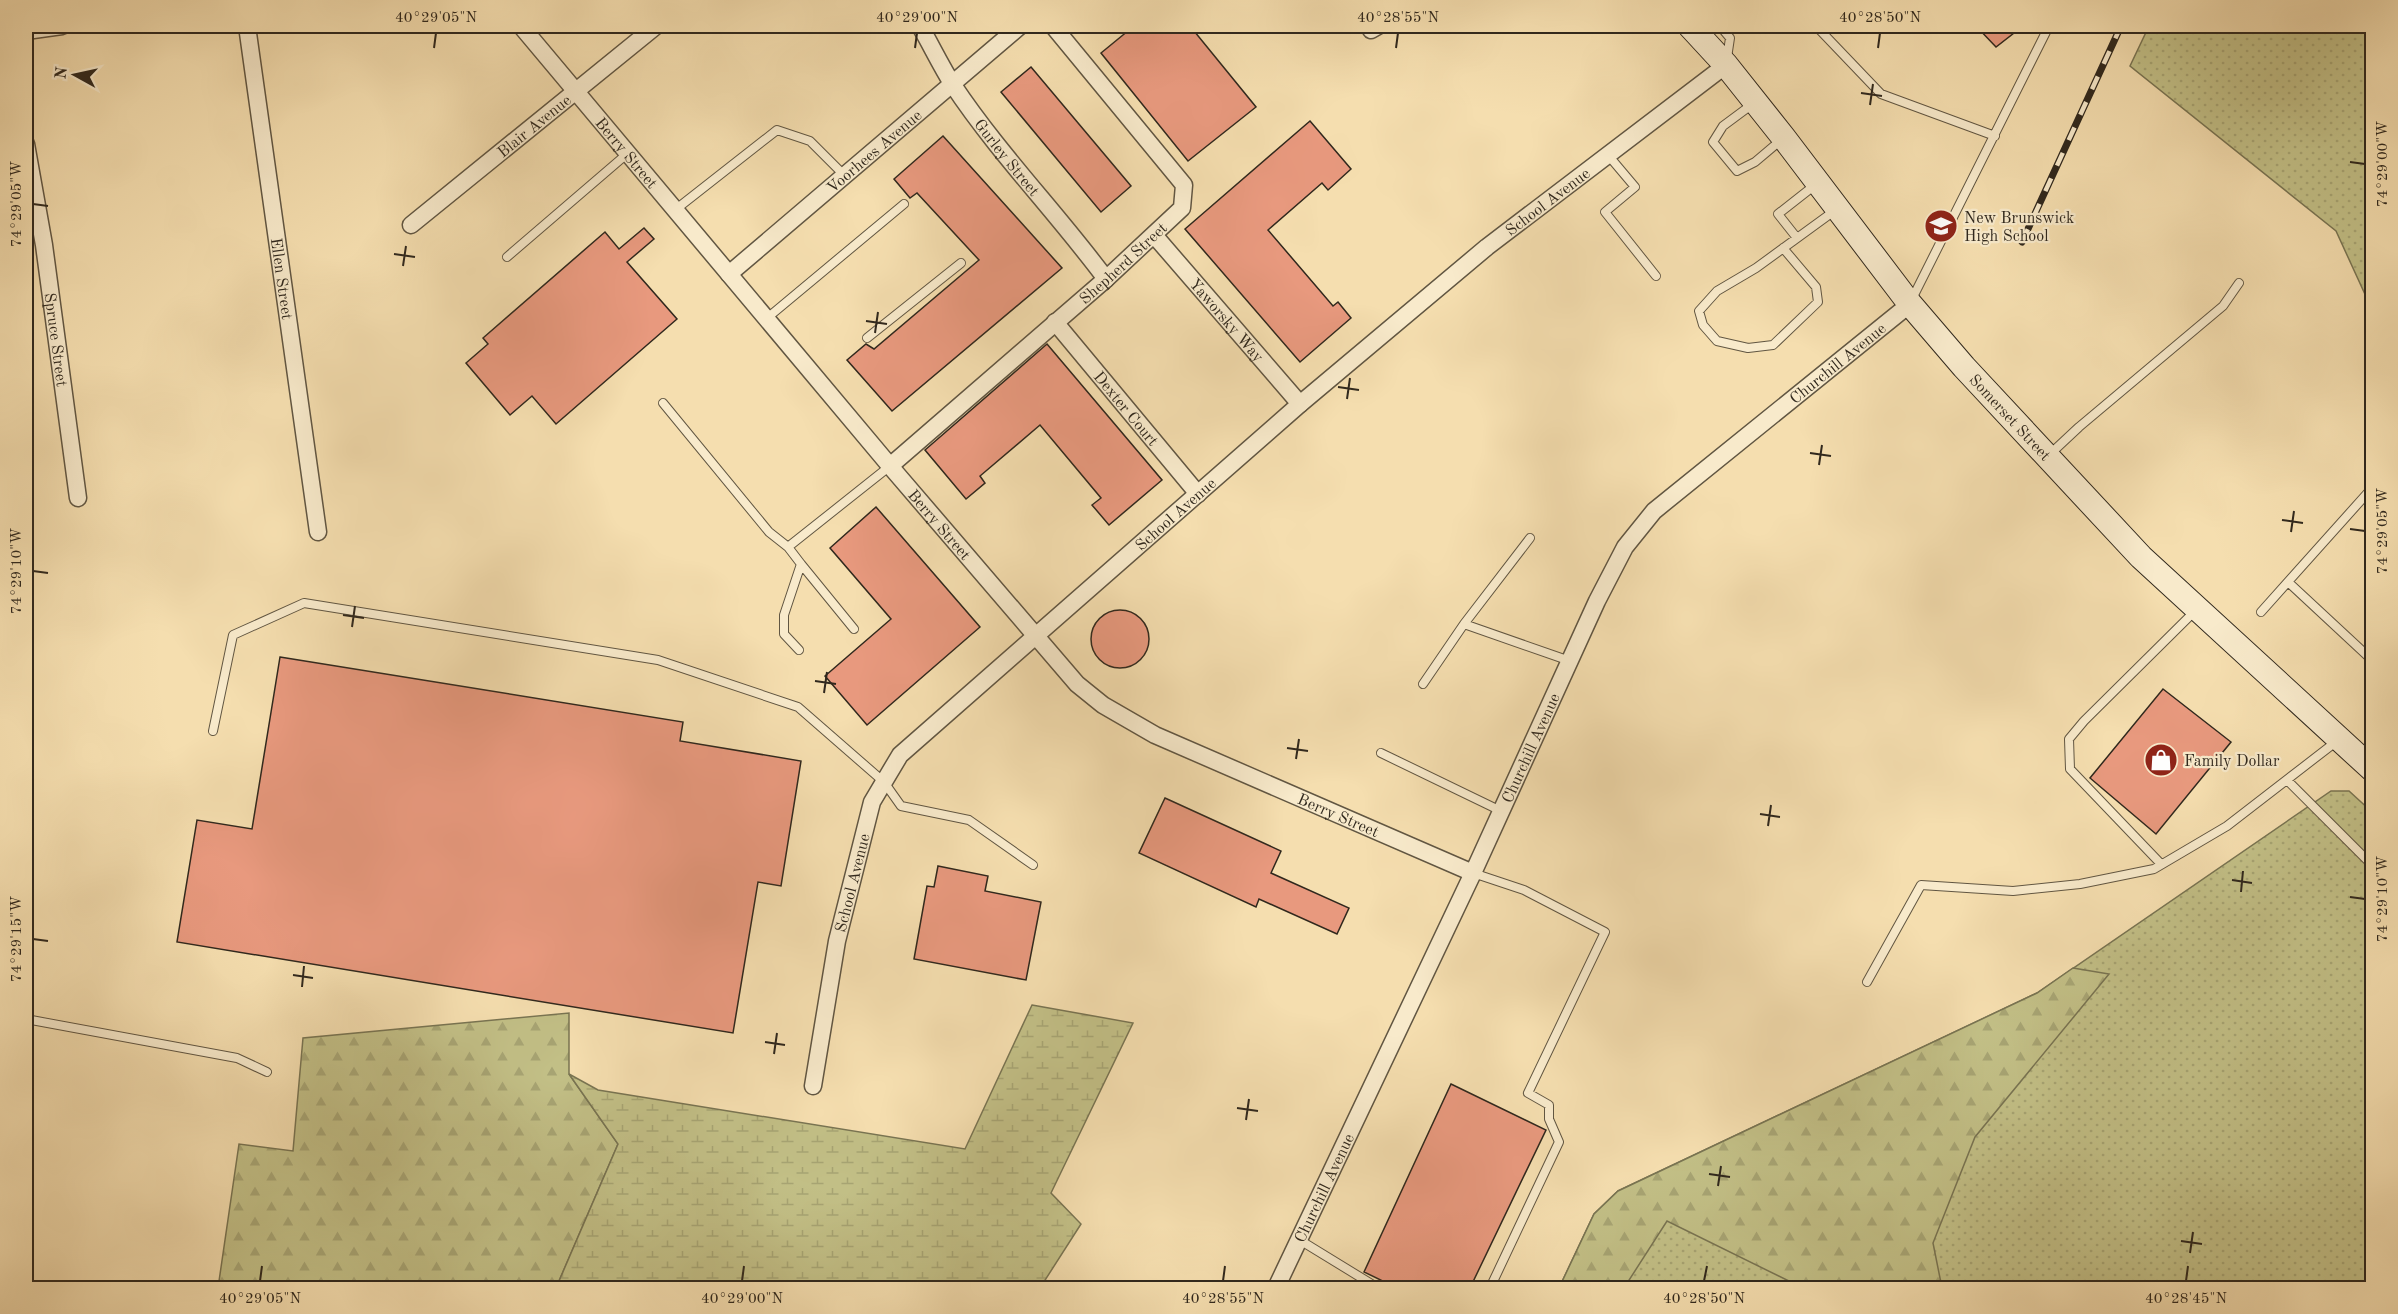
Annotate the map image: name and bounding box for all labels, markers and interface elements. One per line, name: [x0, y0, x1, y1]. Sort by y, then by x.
text: 40°29'05"N: [395, 11, 477, 26]
text: 40°29'00"N: [876, 11, 958, 26]
text: 40°28'55"N: [1357, 11, 1439, 26]
text: 40°28'50"N: [1839, 11, 1921, 26]
north arrow: [45, 45, 105, 105]
text: N: [53, 65, 71, 80]
street label: Blair Avenue: [495, 93, 575, 161]
street label: Voorhees Avenue: [824, 108, 925, 197]
street label: Berry Street: [591, 115, 660, 192]
street label: Gurley Street: [970, 117, 1042, 200]
text: 74°29'00"W: [2376, 121, 2391, 207]
text: 74°29'05"W: [10, 161, 25, 247]
street label: School Avenue: [1503, 166, 1593, 240]
school or university icon: New Brunswick High School: [1923, 208, 1959, 244]
place label: New Brunswick High School: [1964, 211, 2074, 245]
street label: Shepherd Street: [1077, 220, 1171, 308]
street label: Ellen Street: [267, 237, 294, 321]
street label: Yaworsky Way: [1185, 276, 1266, 366]
street label: Spruce Street: [40, 292, 69, 388]
street label: Churchill Avenue: [1787, 321, 1890, 408]
street label: Dexter Court: [1090, 369, 1161, 450]
street label: Somerset Street: [1965, 372, 2053, 465]
street label: School Avenue: [1133, 476, 1220, 554]
street label: Berry Street: [904, 487, 973, 564]
text: 74°29'05"W: [2376, 488, 2391, 574]
text: 74°29'10"W: [10, 528, 25, 614]
street label: Churchill Avenue: [1500, 691, 1564, 806]
shop icon: Family Dollar: [2143, 742, 2179, 778]
place label: Family Dollar: [2184, 754, 2280, 770]
street label: Berry Street: [1295, 792, 1381, 841]
street label: School Avenue: [833, 832, 874, 934]
text: 74°29'10"W: [2376, 856, 2391, 942]
text: 74°29'15"W: [10, 896, 25, 982]
street label: Churchill Avenue: [1293, 1132, 1358, 1246]
text: 40°29'05"N: [219, 1292, 301, 1307]
text: 40°29'00"N: [701, 1292, 783, 1307]
text: 40°28'55"N: [1182, 1292, 1264, 1307]
text: 40°28'50"N: [1663, 1292, 1745, 1307]
text: 40°28'45"N: [2145, 1292, 2227, 1307]

